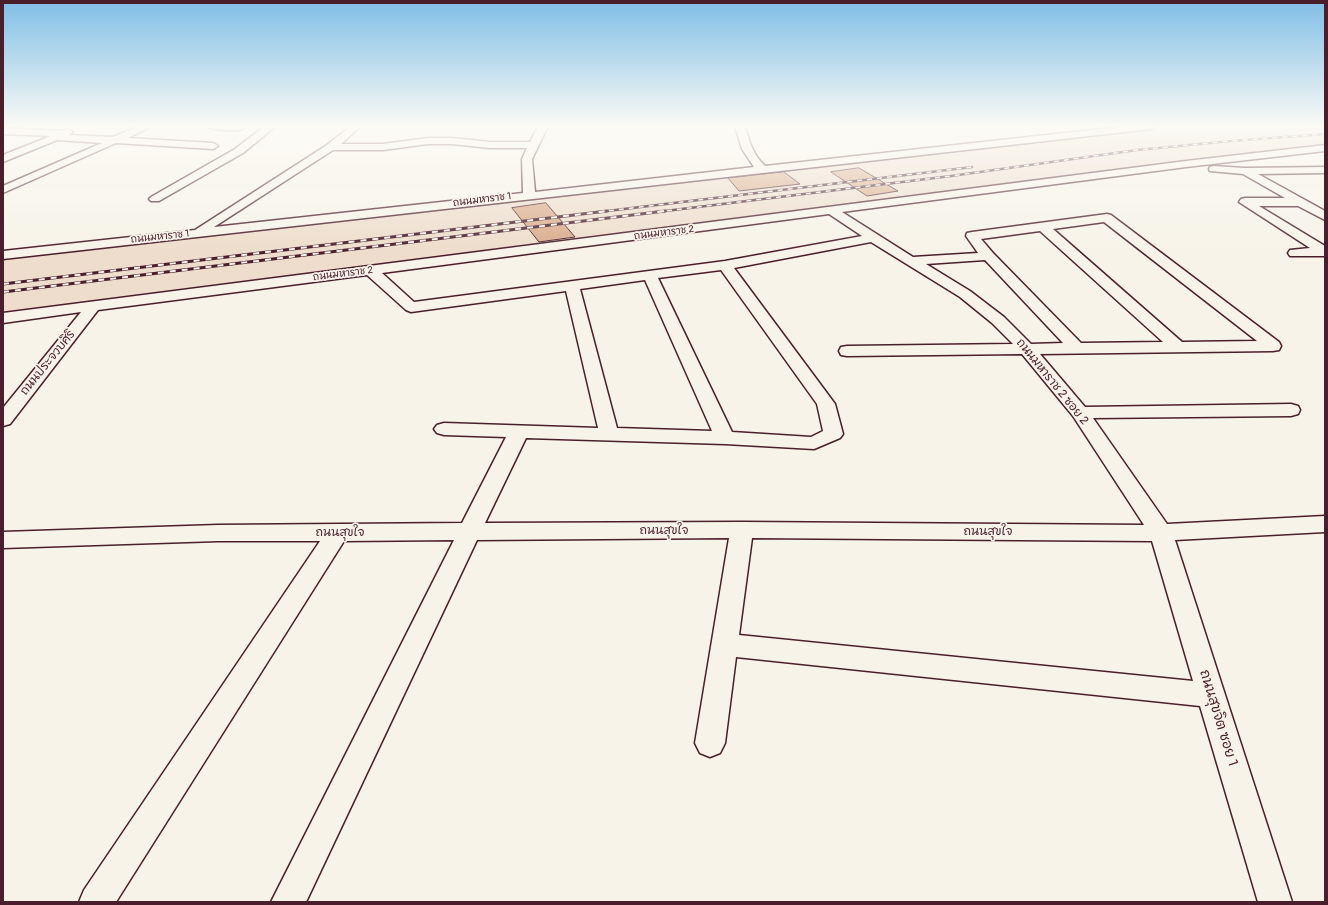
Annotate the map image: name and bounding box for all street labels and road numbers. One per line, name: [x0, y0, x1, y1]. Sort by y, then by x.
street label: ถนนมหาราช 1: [452, 190, 512, 210]
street label: ถนนมหาราช 2: [633, 223, 695, 243]
street label: ถนนมหาราช 1: [130, 228, 190, 246]
street label: ถนนมหาราช 2: [312, 264, 374, 284]
street label: ถนนประจวบศิริ: [18, 328, 78, 398]
street label: ถนนมหาราช 2 ซอย 2: [1013, 336, 1091, 428]
street label: ถนนสุขใจ: [639, 524, 689, 538]
street label: ถนนสุขใจ: [963, 525, 1013, 539]
street label: ถนนสุขใจ: [315, 526, 365, 540]
street label: ถนนสุขจิต ซอย 1: [1195, 668, 1241, 768]

